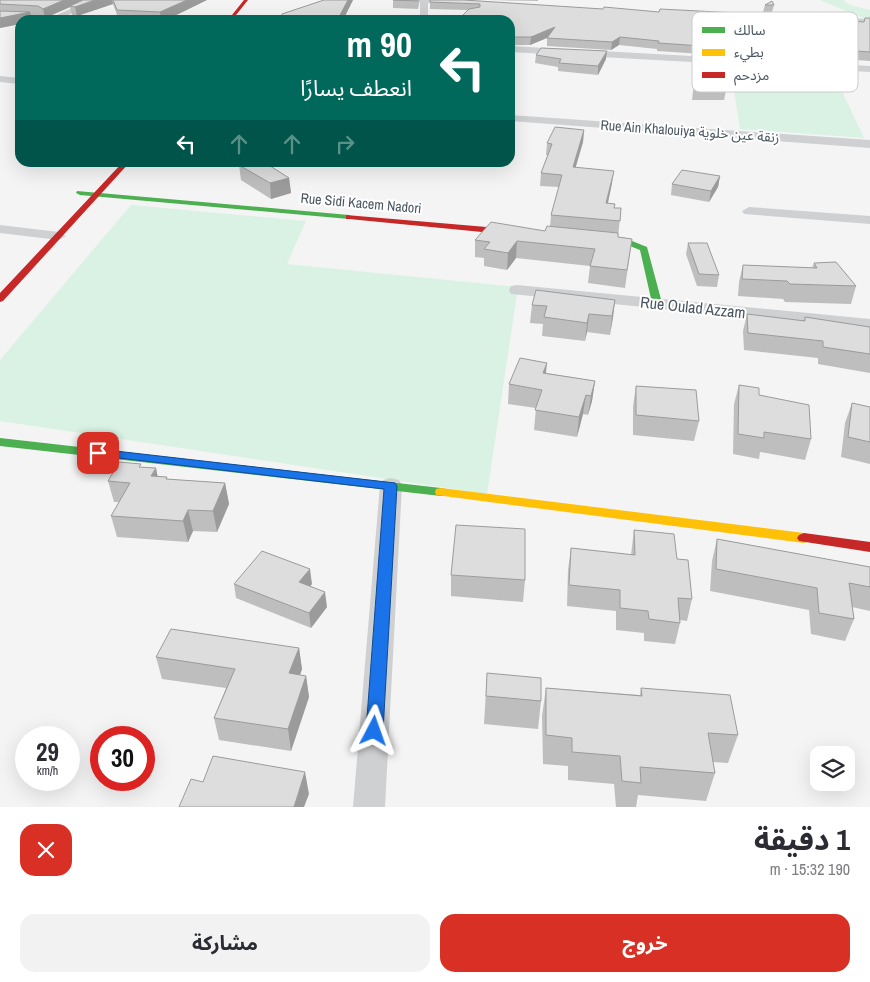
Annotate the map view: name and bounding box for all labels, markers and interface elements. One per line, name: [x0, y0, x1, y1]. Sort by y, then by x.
legend: [692, 12, 858, 92]
text: 90 m: [347, 21, 412, 68]
text: سالك: [734, 21, 766, 39]
icon: left: [430, 35, 495, 100]
text: بطيء: [734, 43, 764, 63]
text: مزدحم: [734, 66, 769, 86]
text: انعطف يسارًا: [300, 73, 412, 103]
street label: Rue Ain Khalouiya زنقة عين خلوية: [600, 116, 780, 146]
icon: left: [172, 130, 200, 158]
icon: ahead: [225, 130, 253, 158]
icon: ahead: [278, 130, 306, 158]
icon: right: [331, 130, 359, 158]
street label: Rue Sidi Kacem Nadori: [300, 189, 422, 217]
street label: Rue Oulad Azzam: [639, 291, 747, 323]
pin: [77, 432, 119, 474]
icon: arrive: [84, 439, 112, 467]
position arrow: [347, 704, 399, 756]
speed limit sign: 30: [90, 726, 155, 791]
text: 29: [36, 735, 59, 769]
map controls: [810, 746, 855, 791]
button: layers: [810, 746, 855, 791]
text: km/h: [37, 763, 58, 779]
text: 1 دقيقة: [754, 819, 850, 859]
button: close: [20, 824, 72, 876]
text: 190 m · 15:32: [770, 858, 850, 880]
button: مشاركة: [20, 914, 430, 972]
button: خروج: [440, 914, 850, 972]

